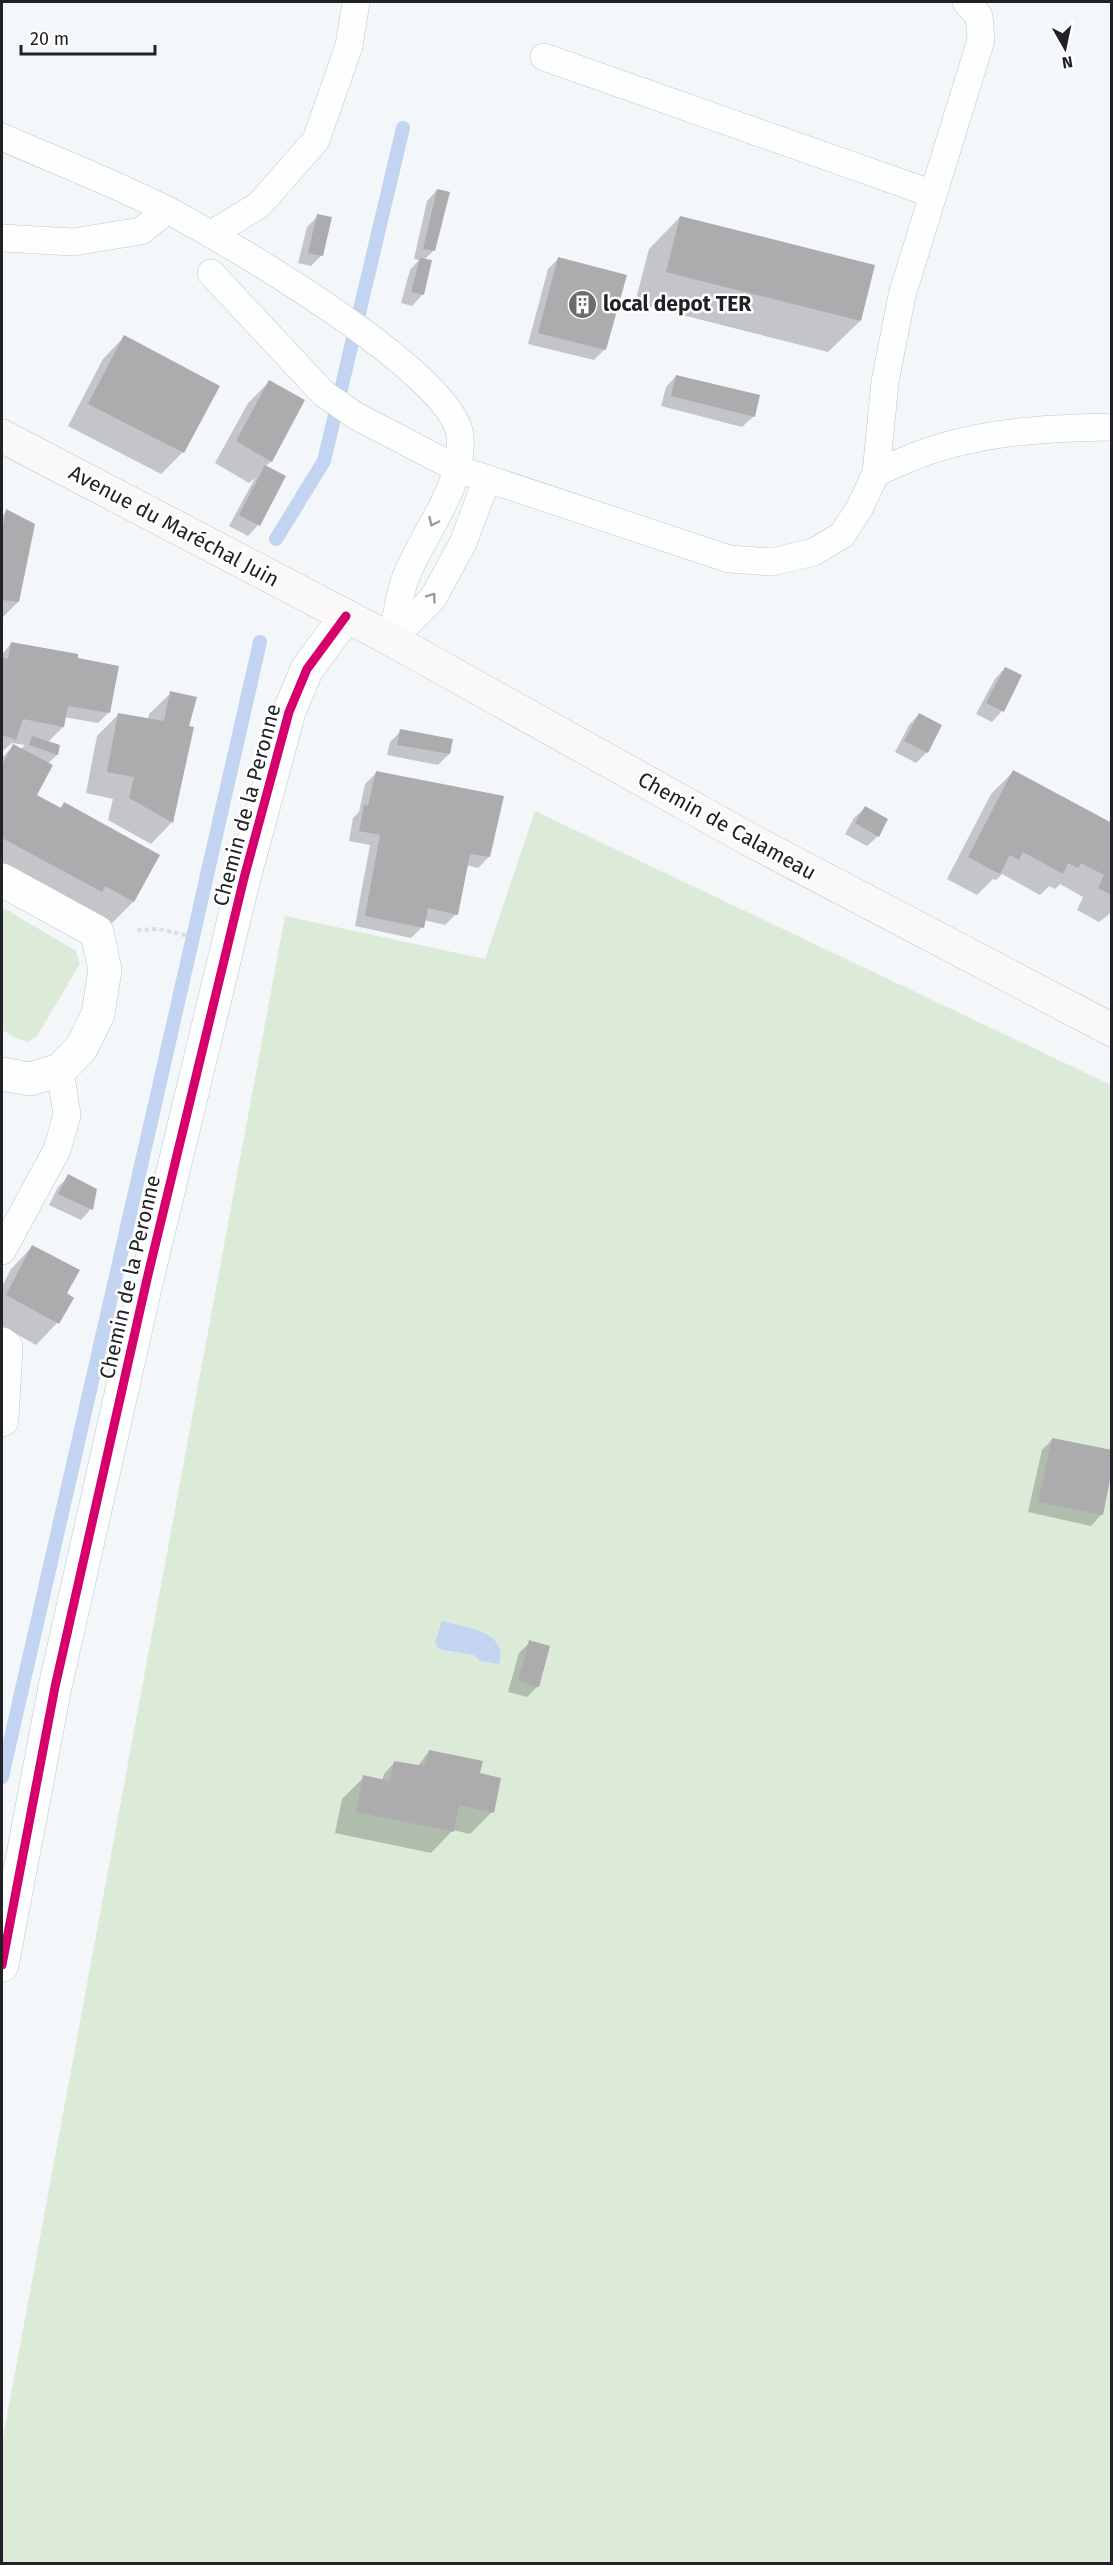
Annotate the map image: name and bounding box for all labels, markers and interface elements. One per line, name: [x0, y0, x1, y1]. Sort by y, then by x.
scale bar: [21, 18, 154, 56]
north arrow: [1035, 18, 1095, 78]
text: 20 m: [30, 28, 69, 50]
text: N: [1061, 52, 1074, 73]
building icon: local depot TER: [566, 288, 598, 320]
place label: local depot TER: [603, 291, 752, 317]
street label: Avenue du Maréchal Juin: [64, 459, 284, 593]
one-way arrow: [429, 516, 441, 527]
one-way arrow: [425, 593, 436, 604]
street label: Chemin de la Peronne: [207, 701, 287, 909]
street label: Chemin de Calameau: [633, 766, 821, 886]
street label: Chemin de la Peronne: [94, 1172, 166, 1382]

